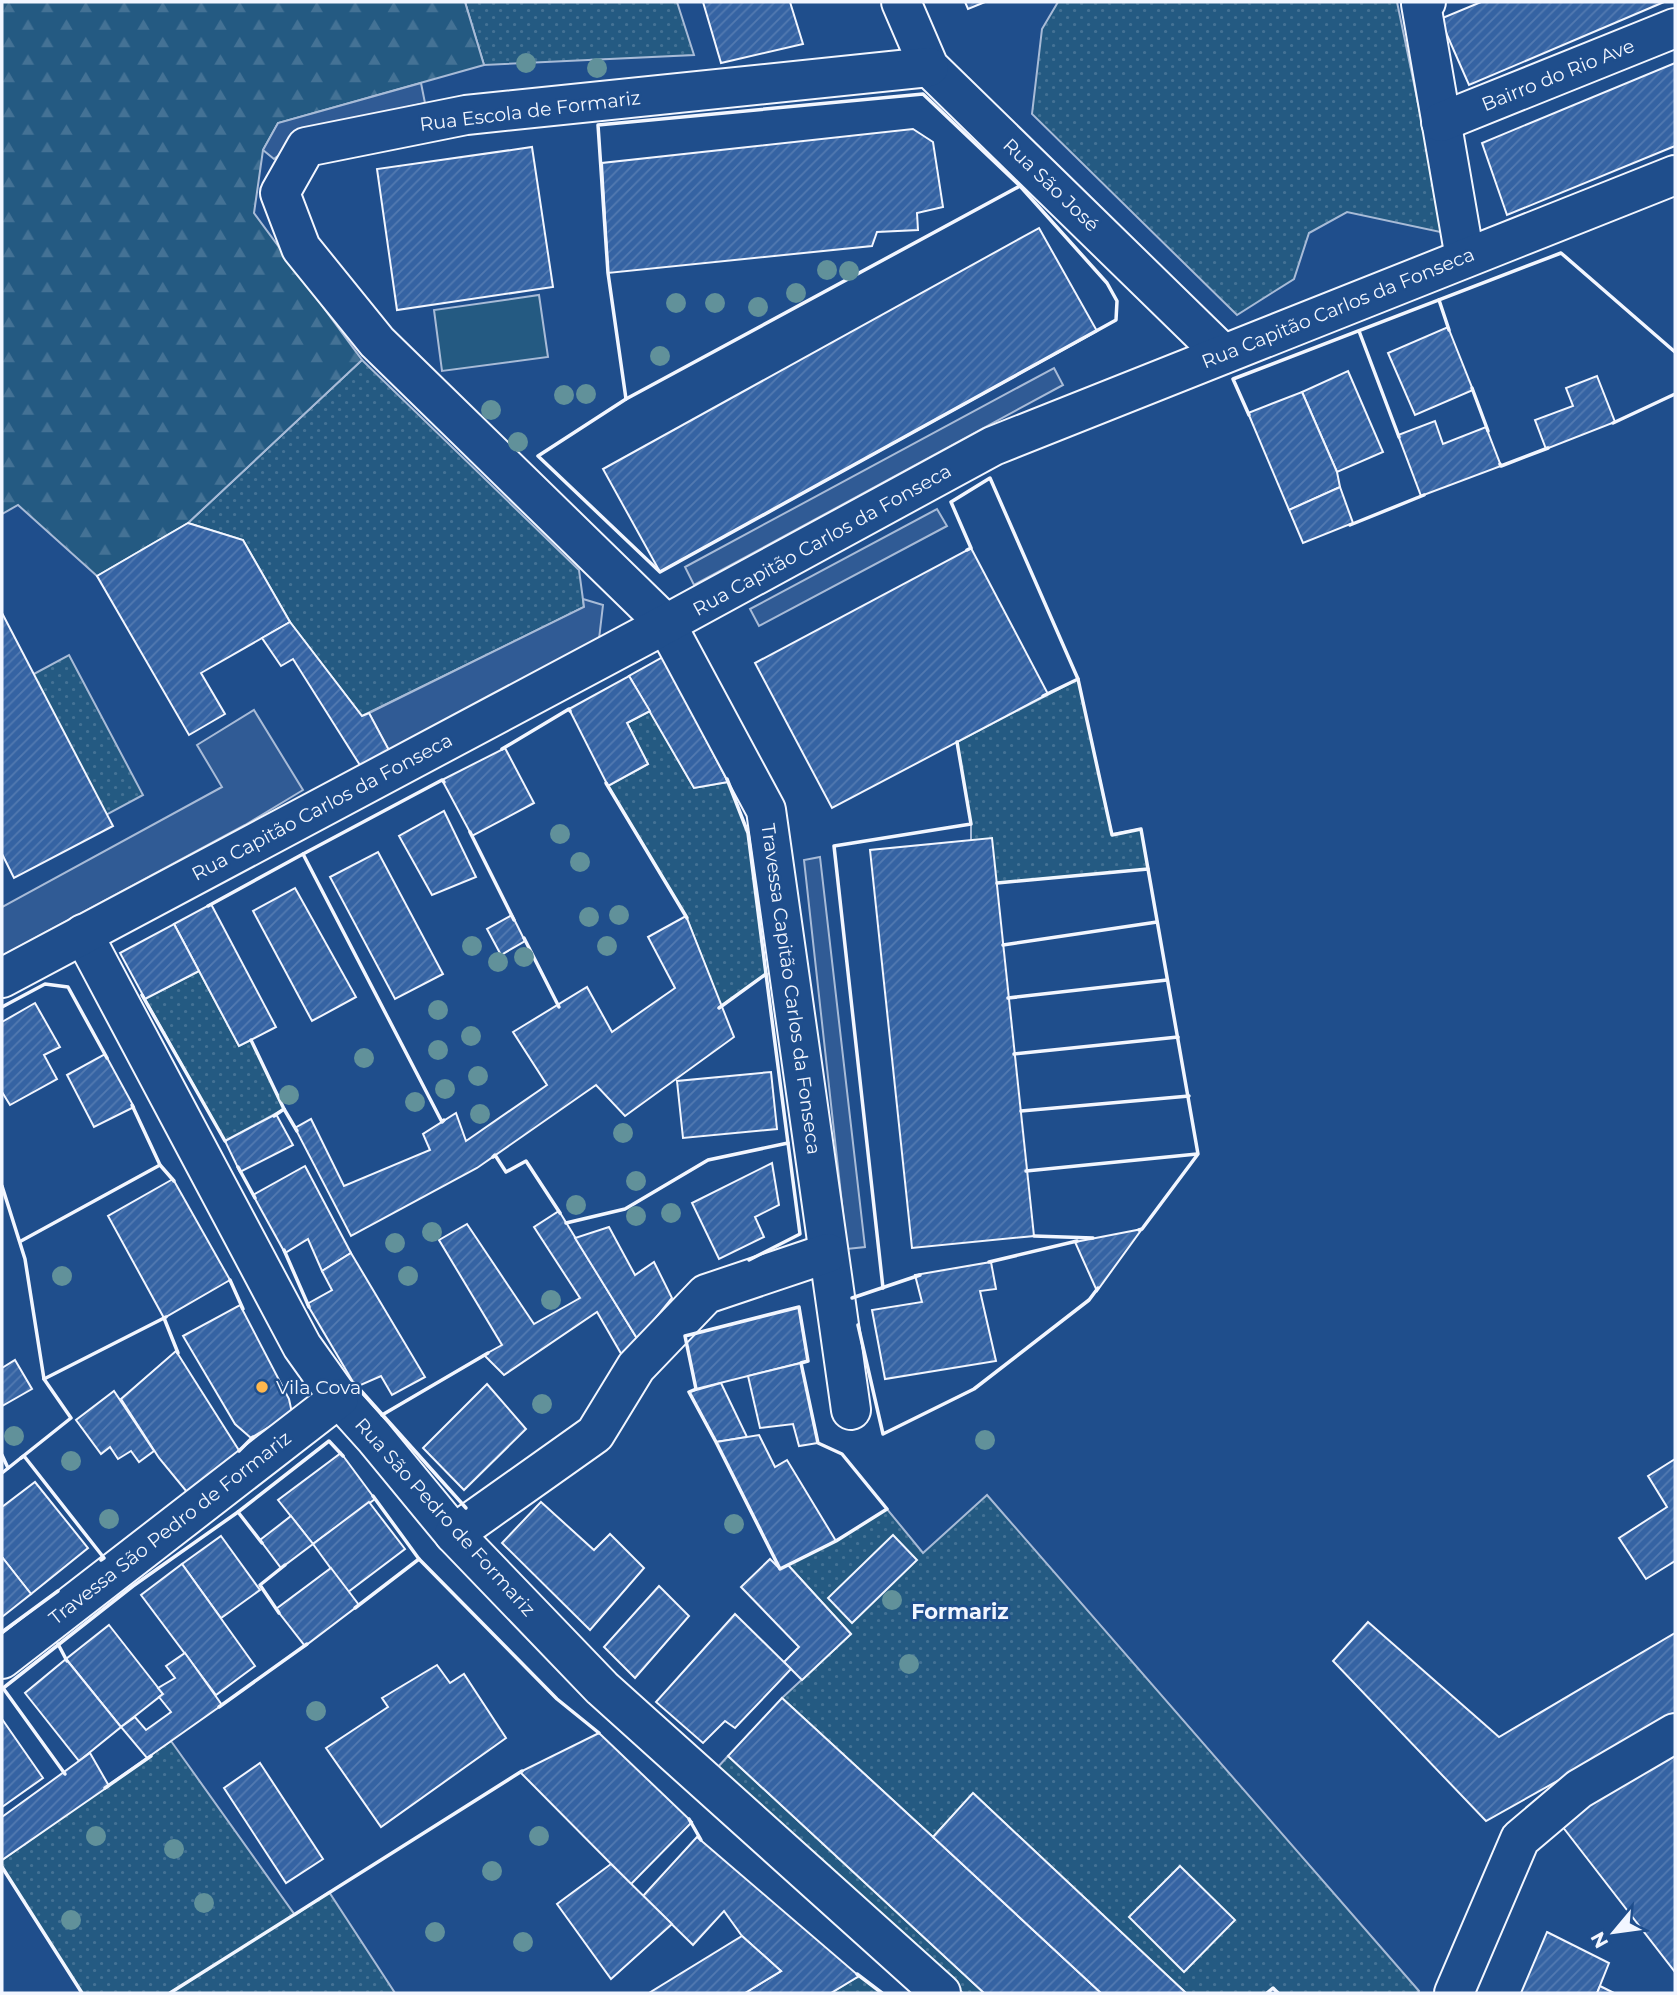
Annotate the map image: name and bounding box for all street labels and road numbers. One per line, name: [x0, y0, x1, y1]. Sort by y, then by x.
street label: Bairro do Rio Ave: [1478, 34, 1638, 116]
street label: Rua Escola de Formariz: [418, 86, 642, 136]
street label: Rua São José: [998, 133, 1104, 237]
street label: Rua Capitão Carlos da Fonseca: [1198, 243, 1478, 373]
street label: Rua Capitão Carlos da Fonseca: [689, 459, 955, 621]
street label: Rua Capitão Carlos da Fonseca: [188, 728, 456, 886]
street label: Travessa Capitão Carlos da Fonseca: [756, 822, 826, 1156]
street label: Rua São Pedro de Formariz: [350, 1413, 540, 1621]
street label: Travessa São Pedro de Formariz: [44, 1426, 296, 1630]

